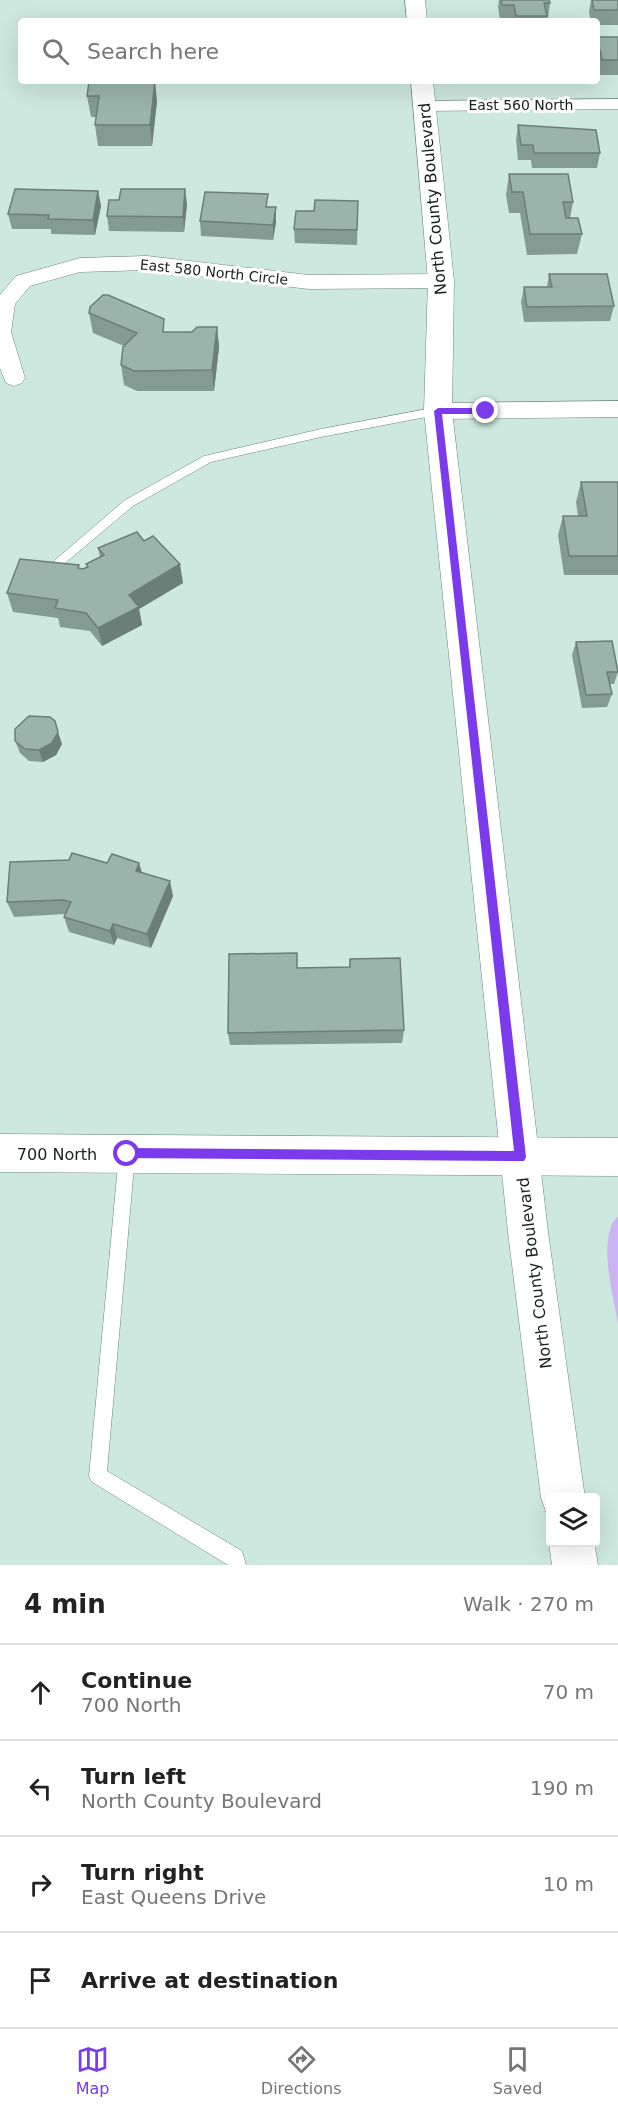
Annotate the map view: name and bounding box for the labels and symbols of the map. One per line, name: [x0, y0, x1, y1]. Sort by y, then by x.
street label: East 560 North: [469, 97, 574, 113]
street label: North County Boulevard: [415, 102, 450, 296]
street label: East 580 North Circle: [139, 256, 289, 288]
route end: [472, 397, 498, 423]
route start: [113, 1140, 139, 1166]
street label: 700 North: [17, 1145, 97, 1164]
street label: North County Boulevard: [513, 1176, 556, 1370]

